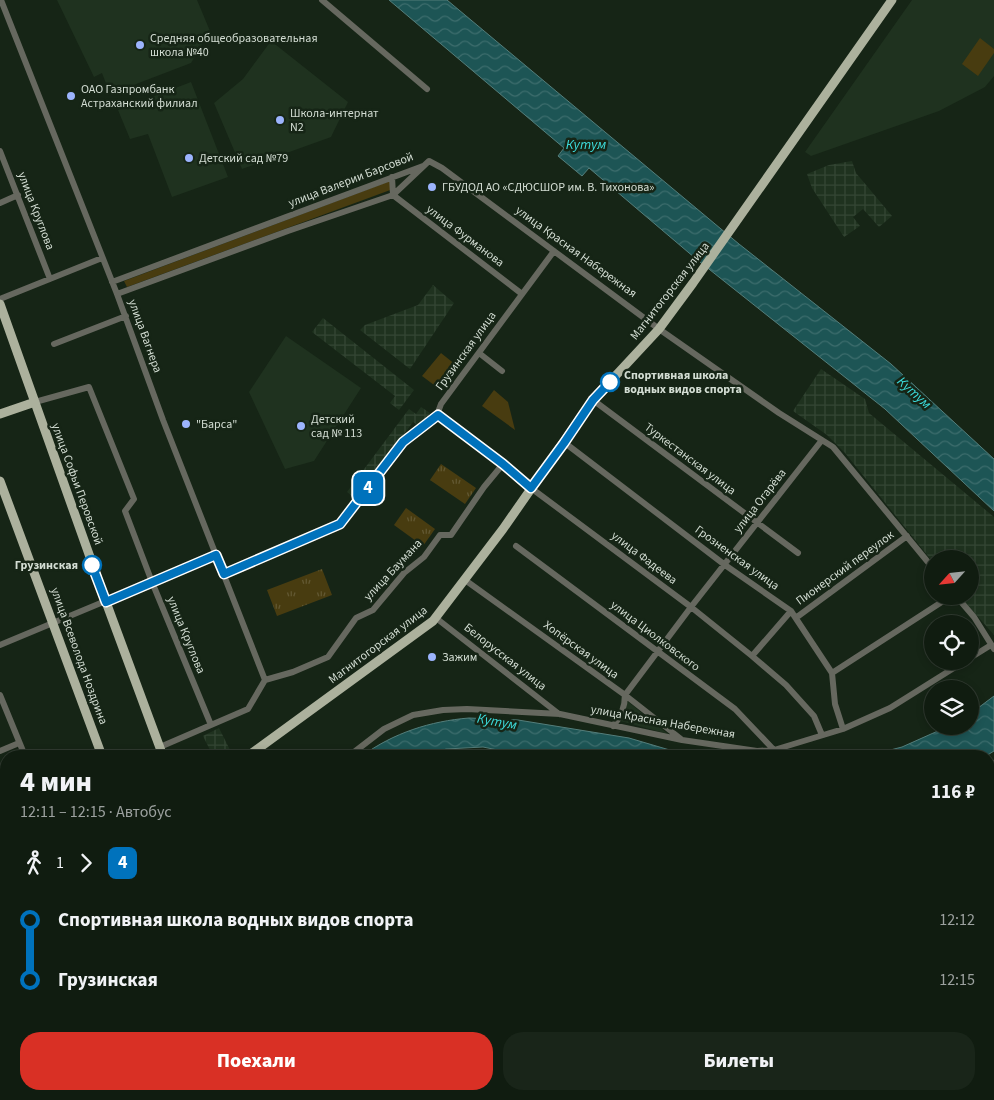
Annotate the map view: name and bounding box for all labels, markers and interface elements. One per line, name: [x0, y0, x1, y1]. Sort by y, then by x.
place label: Средняя общеобразовательная школа №40: [150, 30, 318, 61]
marker: Средняя общеобразовательная школа №40: [134, 39, 146, 51]
place label: ОАО Газпромбанк Астраханский филиал: [81, 81, 198, 112]
marker: ОАО Газпромбанк Астраханский филиал: [65, 90, 77, 102]
place label: Школа-интернат N2: [290, 105, 379, 136]
marker: Школа-интернат N2: [274, 114, 286, 126]
water label: Кутум: [566, 135, 606, 155]
street label: улица Валерии Барсовой: [286, 148, 416, 212]
place label: Детский сад №79: [199, 150, 288, 167]
marker: Детский сад №79: [183, 152, 195, 164]
street label: улица Круглова: [13, 170, 59, 252]
place label: ГБУДОД АО «СДЮСШОР им. В. Тихонова»: [442, 179, 655, 196]
marker: ГБУДОД АО «СДЮСШОР им. В. Тихонова»: [426, 181, 438, 193]
street label: улица Фурманова: [422, 201, 508, 271]
street label: улица Красная Набережная: [512, 202, 640, 302]
street label: Магнитогорская улица: [626, 238, 714, 344]
street label: улица Вагнера: [124, 297, 166, 375]
street label: Грузинская улица: [432, 308, 500, 394]
place label: Спортивная школа водных видов спорта: [624, 367, 742, 398]
marker: Спортивная школа водных видов спорта: [600, 372, 620, 392]
water label: Кутум: [892, 372, 936, 414]
place label: Детский сад № 113: [311, 411, 362, 442]
place label: "Барса": [196, 416, 237, 433]
marker: "Барса": [180, 418, 192, 430]
street label: Туркестанская улица: [641, 419, 739, 499]
marker: Детский сад № 113: [295, 420, 307, 432]
street label: улица Софьи Перовской: [47, 421, 107, 547]
street label: улица Огарёва: [730, 465, 790, 537]
line badge: 4: [352, 472, 384, 504]
text: 4: [363, 475, 373, 500]
street label: Грозненская улица: [691, 522, 783, 594]
street label: улица Фадеева: [607, 527, 681, 589]
street label: Пионерский переулок: [793, 527, 898, 609]
street label: улица Баумана: [360, 535, 426, 605]
north arrow: [924, 550, 979, 605]
map controls: [924, 550, 979, 735]
marker: Грузинская: [82, 555, 102, 575]
place label: Грузинская: [15, 557, 78, 574]
street label: улица Всеволода Ноздрина: [46, 585, 112, 727]
street label: улица Круглова: [163, 594, 209, 676]
street label: улица Циолковского: [607, 597, 703, 675]
street label: Магнитогорская улица: [325, 602, 431, 688]
button: locate: [924, 615, 979, 670]
street label: Хопёрская улица: [540, 617, 622, 683]
street label: Белорусская улица: [460, 619, 550, 695]
place label: Зажим: [442, 649, 477, 666]
marker: Зажим: [426, 651, 438, 663]
button: layers: [924, 680, 979, 735]
street label: улица Красная Набережная: [589, 701, 737, 743]
water label: Кутум: [475, 709, 519, 735]
text: 4 мин: [20, 762, 92, 802]
text: 116 ₽: [931, 779, 975, 806]
text: 12:11 – 12:15 · Автобус: [20, 801, 172, 823]
icon: walk: [20, 849, 48, 877]
icon: forward: [72, 849, 100, 877]
text: 4: [118, 850, 127, 875]
text: 1: [56, 852, 64, 874]
text: Спортивная школа водных видов спорта: [58, 907, 414, 934]
text: 12:12: [939, 909, 975, 931]
text: Грузинская: [58, 967, 158, 994]
text: 12:15: [939, 969, 975, 991]
button: Поехали: [20, 1032, 493, 1090]
button: Билеты: [503, 1032, 975, 1090]

